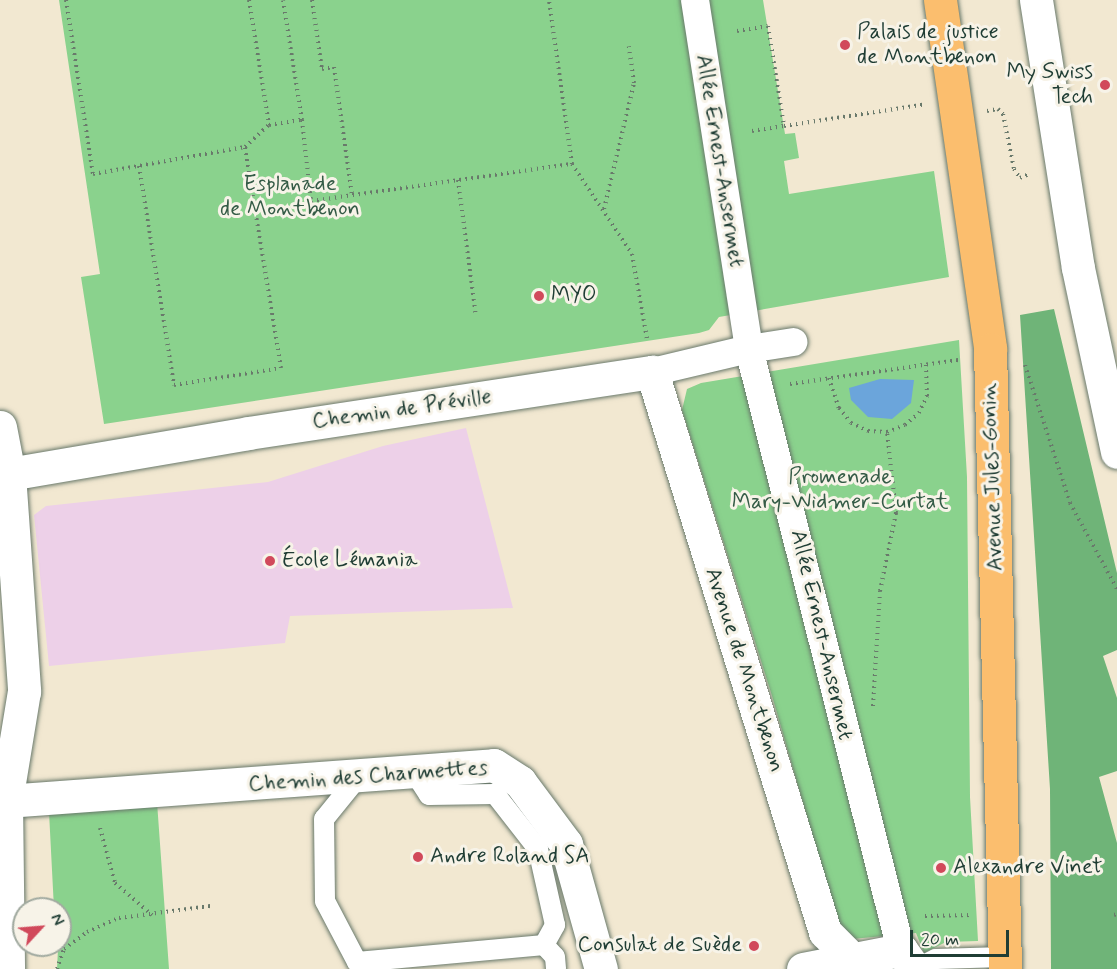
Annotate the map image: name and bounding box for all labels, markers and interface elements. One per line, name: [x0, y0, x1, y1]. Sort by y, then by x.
place label: Palais de justice de Montbenon: [857, 19, 999, 70]
marker: Palais de justice de Montbenon: [838, 38, 852, 52]
street label: Allée Ernest-Ansermet: [689, 54, 749, 268]
place label: My Swiss Tech: [1008, 59, 1093, 110]
marker: My Swiss Tech: [1098, 78, 1112, 92]
park label: Esplanade de Montbenon: [224, 171, 356, 222]
place label: MYO: [551, 283, 597, 309]
marker: MYO: [532, 289, 546, 303]
street label: Avenue Jules-Gonin: [976, 381, 1010, 573]
street label: Chemin de Préville: [312, 385, 492, 435]
park label: Promenade Mary-Widmer-Curtat: [732, 464, 948, 516]
street label: Allée Ernest-Ansermet: [784, 529, 858, 741]
place label: École Lémania: [282, 548, 418, 574]
marker: École Lémania: [263, 554, 277, 568]
street label: Avenue de Montbenon: [699, 567, 789, 773]
street label: Chemin des Charmettes: [247, 755, 489, 799]
place label: Andre Roland SA: [430, 844, 591, 870]
marker: Andre Roland SA: [411, 850, 425, 864]
place label: Alexandre Vinet: [953, 855, 1102, 881]
marker: Alexandre Vinet: [934, 861, 948, 875]
north arrow: [12, 897, 72, 957]
text: N: [45, 910, 69, 929]
scale bar: [913, 918, 1012, 956]
text: 20 m: [921, 928, 959, 952]
place label: Consulat de Suède: [577, 933, 742, 959]
marker: Consulat de Suède: [747, 939, 761, 953]

